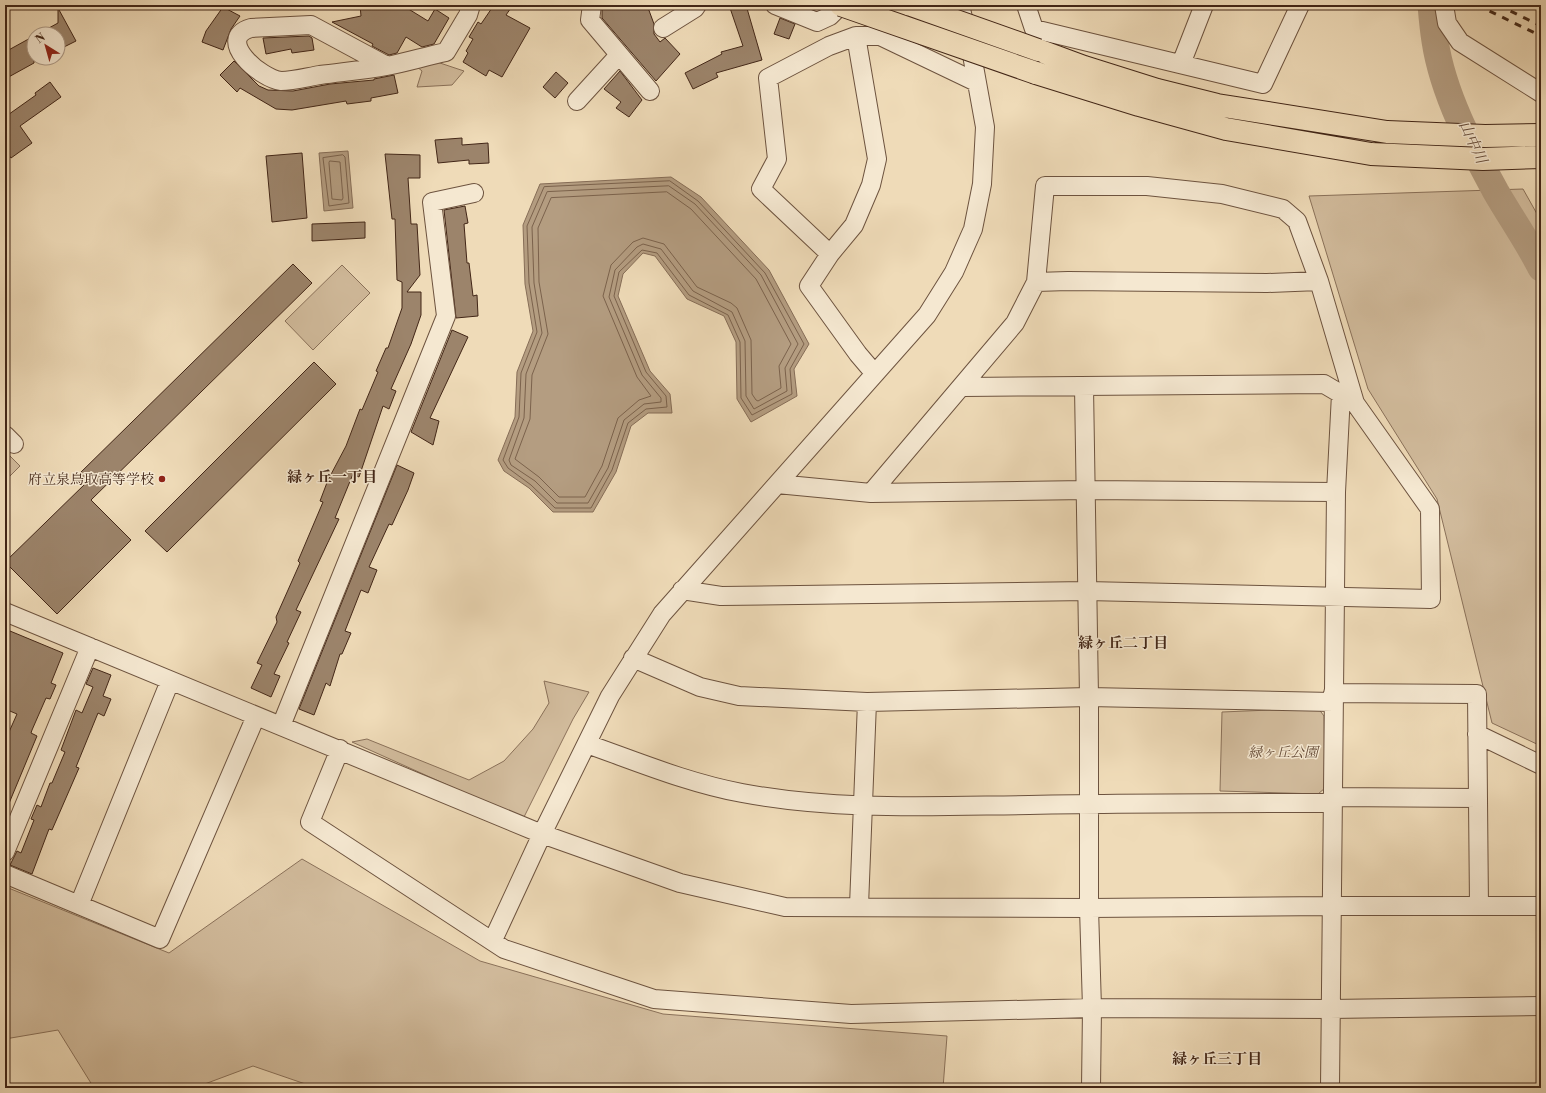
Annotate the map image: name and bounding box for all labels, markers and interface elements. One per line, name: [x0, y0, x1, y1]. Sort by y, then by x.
north arrow: [26, 26, 66, 66]
text: N: [33, 30, 49, 47]
water label: 山中川: [1454, 118, 1492, 168]
district label: 緑ヶ丘一丁目: [287, 468, 377, 487]
place label: 府立泉鳥取高等学校: [28, 471, 154, 489]
marker: 府立泉鳥取高等学校: [157, 474, 167, 484]
district label: 緑ヶ丘二丁目: [1078, 634, 1168, 653]
park label: 緑ヶ丘公園: [1248, 744, 1320, 762]
district label: 緑ヶ丘三丁目: [1172, 1050, 1262, 1069]

